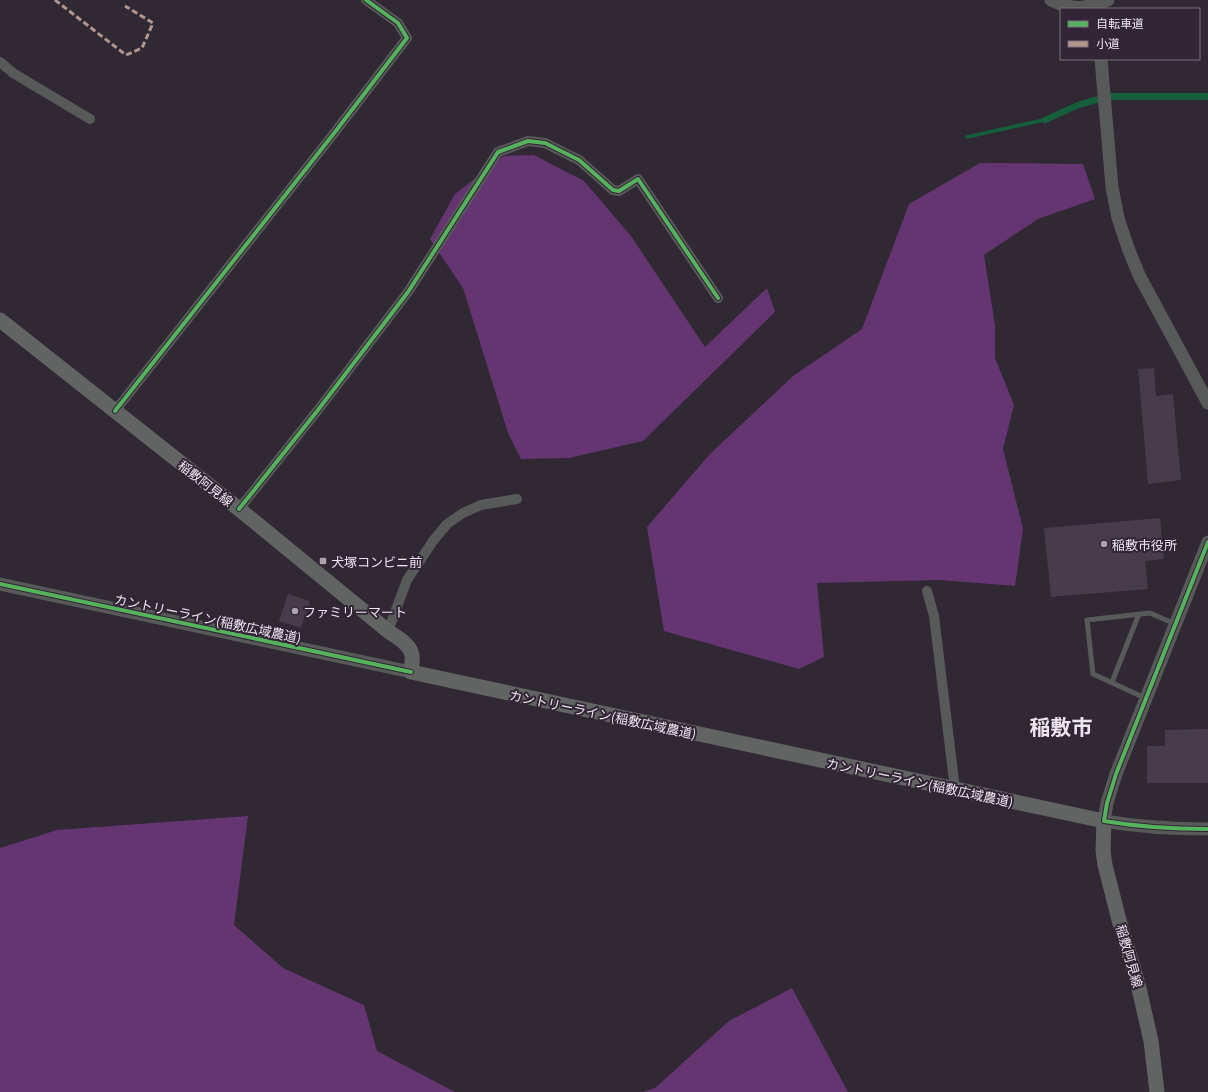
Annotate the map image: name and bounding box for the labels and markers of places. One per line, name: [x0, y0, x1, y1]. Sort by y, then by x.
place label: 稲敷市役所: [1112, 535, 1177, 554]
marker: 稲敷市役所: [1099, 539, 1109, 549]
place label: 犬塚コンビニ前: [331, 552, 422, 571]
marker: 犬塚コンビニ前: [318, 556, 328, 566]
place label: ファミリーマート: [303, 602, 407, 621]
marker: ファミリーマート: [290, 606, 300, 616]

